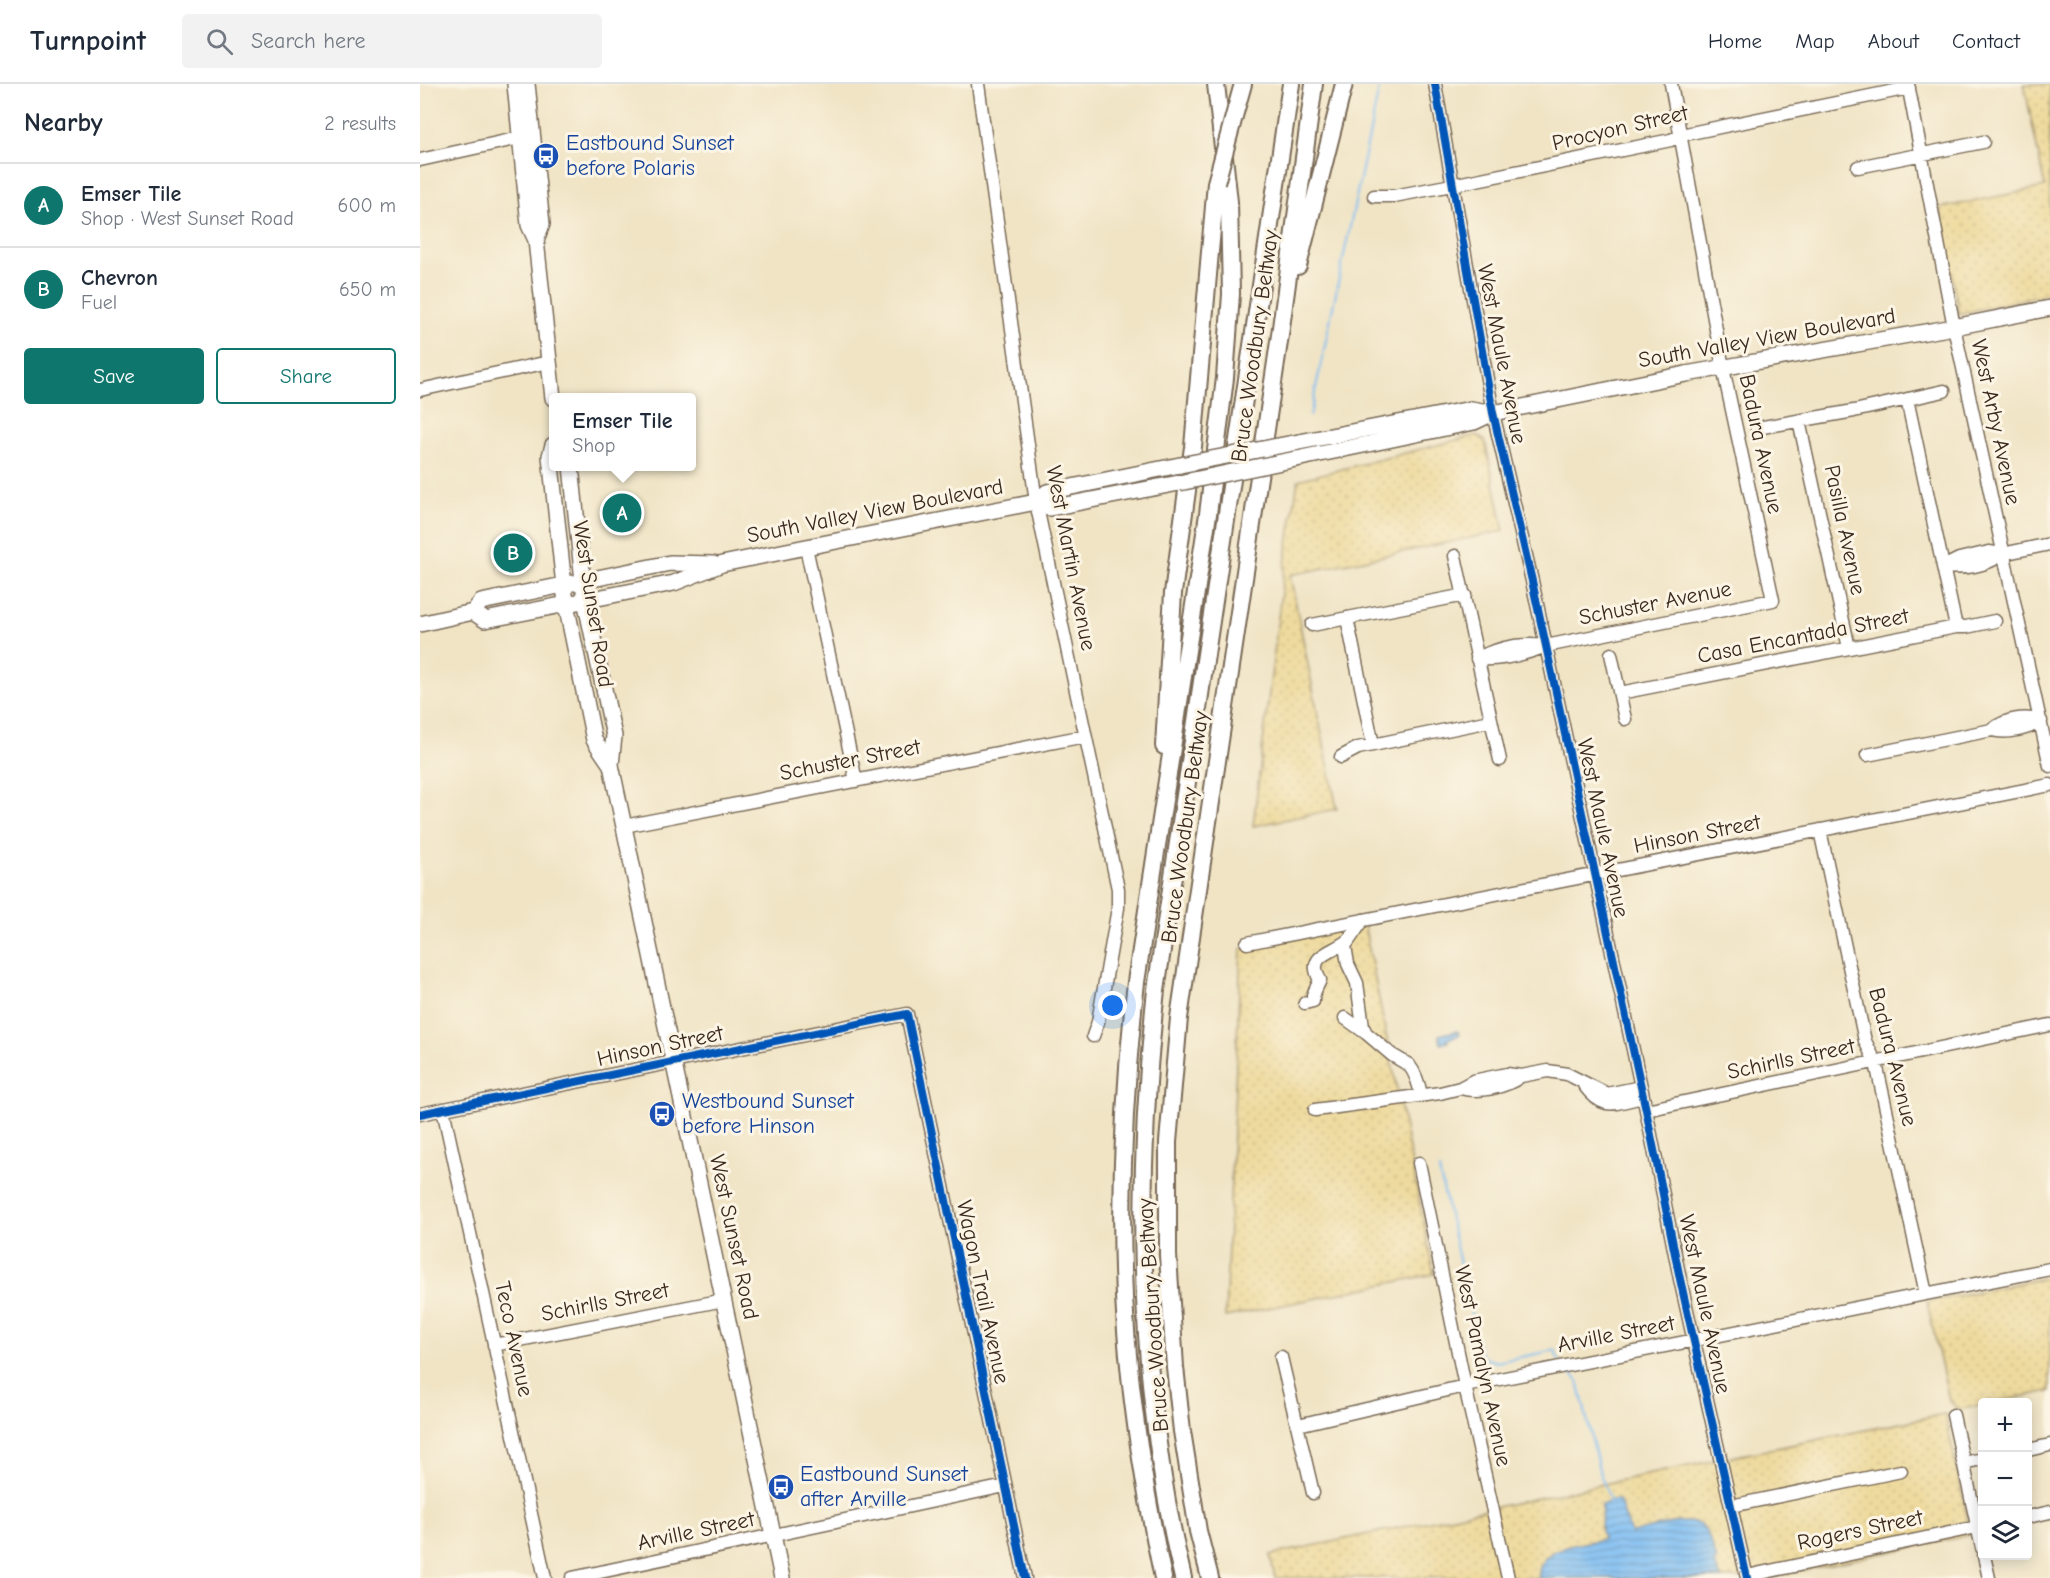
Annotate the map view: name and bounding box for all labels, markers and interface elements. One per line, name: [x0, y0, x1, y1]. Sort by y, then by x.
search box: [182, 14, 602, 68]
text: Turnpoint: [30, 25, 146, 57]
icon: search: [203, 25, 236, 58]
text: Search here: [251, 28, 365, 54]
text: Home: [1708, 29, 1762, 53]
text: Map: [1795, 29, 1835, 53]
text: About: [1868, 29, 1919, 53]
text: Contact: [1952, 29, 2020, 53]
street label: Procyon Street: [1550, 100, 1691, 156]
text: Nearby: [24, 108, 103, 138]
text: 2 results: [324, 112, 396, 135]
place label: Eastbound Sunset before Polaris: [566, 130, 735, 181]
bus stop icon: Eastbound Sunset before Polaris: [531, 141, 561, 171]
text: Emser Tile: [81, 181, 181, 207]
text: A: [38, 194, 49, 217]
text: 600 m: [338, 194, 396, 217]
text: Shop · West Sunset Road: [81, 207, 294, 230]
street label: Bruce Woodbury Beltway: [1226, 228, 1284, 464]
street label: West Maule Avenue: [1472, 262, 1532, 446]
text: Chevron: [81, 265, 158, 291]
text: B: [37, 278, 50, 301]
text: 650 m: [339, 278, 396, 301]
text: Fuel: [81, 291, 117, 314]
street label: South Valley View Boulevard: [1636, 303, 1898, 373]
street label: West Arby Avenue: [1966, 337, 2026, 507]
button: Save: [24, 348, 204, 404]
button: Share: [216, 348, 396, 404]
street label: Badura Avenue: [1734, 372, 1788, 516]
popup: [549, 393, 696, 471]
text: Emser Tile: [572, 408, 673, 434]
text: Shop: [572, 434, 615, 457]
street label: West Martin Avenue: [1040, 463, 1102, 653]
street label: Pasilla Avenue: [1819, 463, 1871, 597]
street label: South Valley View Boulevard: [745, 473, 1005, 549]
pin: A: [602, 490, 642, 536]
street label: West Sunset Road: [567, 519, 619, 689]
pin: B: [494, 530, 532, 576]
street label: Schuster Avenue: [1577, 575, 1733, 631]
street label: Casa Encantada Street: [1695, 603, 1912, 669]
street label: Bruce Woodbury Beltway: [1156, 709, 1214, 945]
street label: Schuster Street: [777, 733, 923, 786]
street label: West Maule Avenue: [1571, 736, 1635, 920]
street label: Hinson Street: [1631, 809, 1763, 859]
street label: Badura Avenue: [1863, 985, 1923, 1129]
your location: [1098, 991, 1127, 1020]
street label: Hinson Street: [594, 1020, 726, 1072]
street label: Schirlls Street: [1725, 1033, 1858, 1085]
place label: Westbound Sunset before Hinson: [682, 1088, 855, 1139]
bus stop icon: Westbound Sunset before Hinson: [647, 1099, 677, 1129]
street label: West Sunset Road: [704, 1152, 764, 1322]
street label: Bruce Woodbury Beltway: [1132, 1197, 1174, 1433]
street label: Wagon Trail Avenue: [951, 1198, 1015, 1386]
street label: West Maule Avenue: [1673, 1212, 1737, 1396]
street label: West Pamalyn Avenue: [1449, 1263, 1517, 1469]
street label: Schirlls Street: [539, 1277, 672, 1327]
street label: Teco Avenue: [489, 1279, 539, 1399]
street label: Arville Street: [1555, 1310, 1677, 1358]
map controls: [1978, 1398, 2032, 1560]
button: +: [1978, 1398, 2032, 1452]
button: −: [1978, 1452, 2032, 1506]
place label: Eastbound Sunset after Arville: [800, 1461, 969, 1512]
bus stop icon: Eastbound Sunset after Arville: [766, 1472, 796, 1502]
street label: Rogers Street: [1795, 1504, 1926, 1556]
street label: Arville Street: [635, 1506, 757, 1556]
button: layers: [1978, 1506, 2032, 1560]

